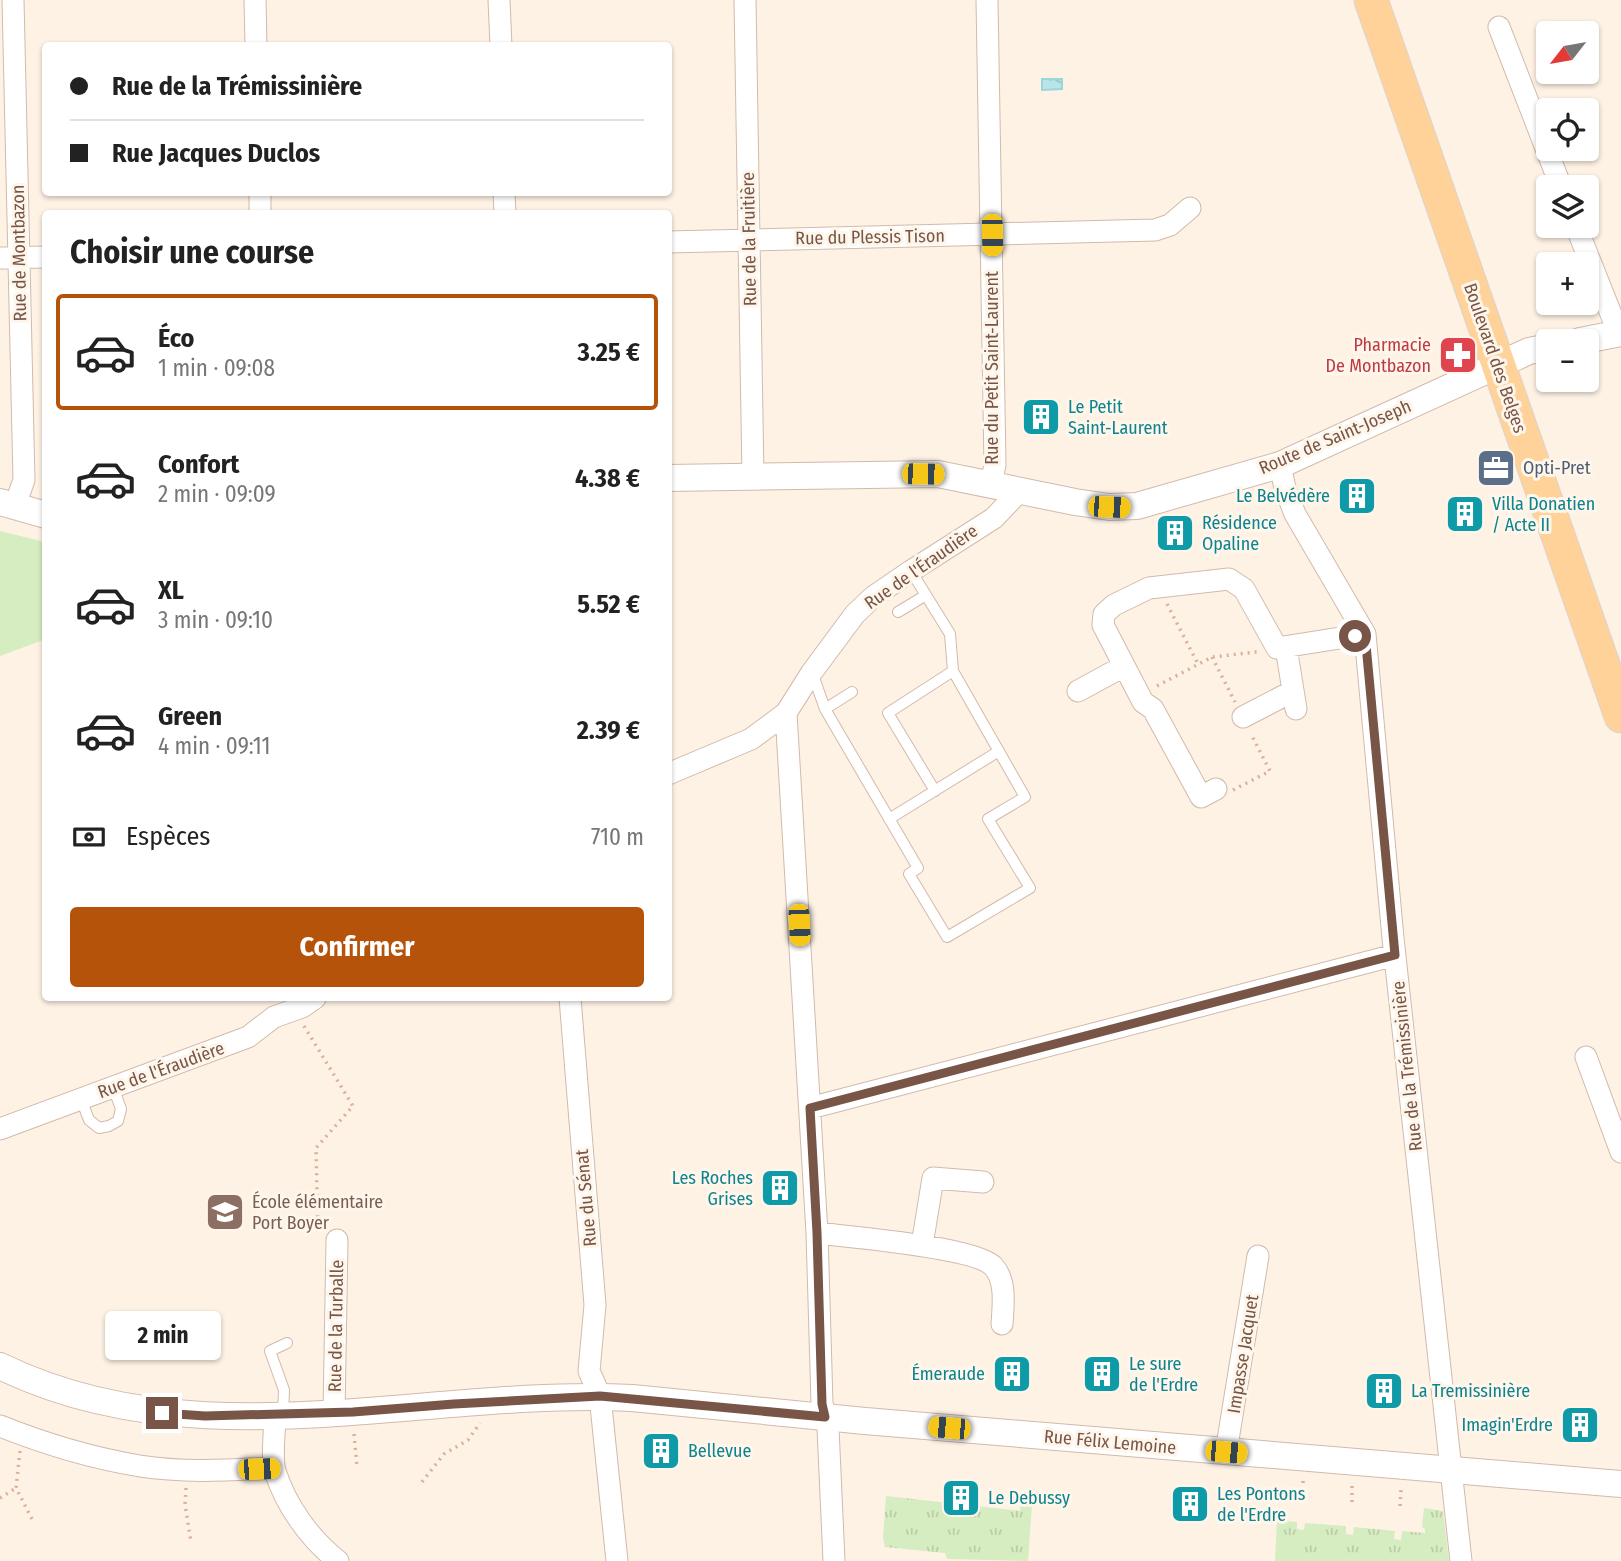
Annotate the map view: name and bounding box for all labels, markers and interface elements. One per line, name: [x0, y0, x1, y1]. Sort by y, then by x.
north arrow: [1536, 21, 1600, 84]
map controls: [1536, 21, 1599, 392]
text: Rue de la Trémissinière: [112, 71, 362, 102]
button: locate: [1536, 98, 1599, 161]
text: Rue Jacques Duclos: [112, 138, 320, 169]
street label: Rue de la Fruitière: [737, 172, 761, 306]
button: layers: [1536, 175, 1599, 238]
street label: Rue de Montbazon: [7, 184, 31, 322]
car: [982, 214, 1003, 256]
street label: Rue du Plessis Tison: [795, 225, 945, 249]
text: Choisir une course: [70, 233, 314, 271]
button: +: [1536, 252, 1599, 315]
street label: Rue du Petit Saint-Laurent: [981, 271, 1003, 465]
street label: Boulevard des Belges: [1459, 280, 1531, 436]
icon: car: [74, 321, 137, 384]
text: Éco: [158, 323, 195, 354]
button: −: [1536, 329, 1599, 392]
place label: Pharmacie De Montbazon: [1326, 334, 1431, 377]
pharmacy icon: Pharmacie De Montbazon: [1437, 334, 1479, 376]
text: 3.25 €: [578, 337, 640, 368]
text: 1 min · 09:08: [158, 354, 275, 382]
street label: Route de Saint-Joseph: [1256, 395, 1414, 479]
building icon: Le Petit Saint-Laurent: [1020, 396, 1062, 438]
place label: Le Petit Saint-Laurent: [1068, 396, 1168, 439]
icon: car: [74, 447, 137, 510]
office icon: Opti-Pret: [1475, 447, 1517, 489]
text: Confort: [158, 449, 239, 480]
place label: Opti-Pret: [1523, 457, 1591, 479]
text: 4.38 €: [575, 463, 640, 494]
car: [902, 463, 945, 485]
building icon: Le Belvédère: [1336, 475, 1378, 517]
text: 2 min · 09:09: [158, 480, 276, 508]
place label: Le Belvédère: [1236, 485, 1330, 507]
building icon: Villa Donatien / Acte II: [1444, 493, 1486, 535]
place label: Villa Donatien / Acte II: [1492, 493, 1595, 536]
car: [1088, 496, 1131, 518]
building icon: Résidence Opaline: [1154, 512, 1196, 554]
place label: Résidence Opaline: [1202, 512, 1277, 555]
street label: Rue de l'Éraudière: [860, 519, 982, 614]
icon: car: [74, 573, 137, 636]
text: XL: [158, 575, 184, 606]
text: 5.52 €: [577, 589, 640, 620]
text: 3 min · 09:10: [158, 606, 273, 634]
route start: [1339, 620, 1371, 652]
icon: car: [74, 699, 137, 762]
text: Green: [158, 701, 222, 732]
text: 2.39 €: [577, 715, 640, 746]
text: 4 min · 09:11: [158, 732, 270, 760]
icon: cash: [70, 818, 108, 856]
text: Espèces: [126, 821, 210, 852]
text: 710 m: [591, 823, 644, 851]
car: [788, 903, 811, 947]
button: Confirmer: [70, 907, 644, 987]
street label: Rue de la Trémissinière: [1387, 980, 1427, 1152]
street label: Rue de l'Éraudière: [94, 1036, 227, 1103]
street label: Rue du Sénat: [571, 1148, 601, 1248]
place label: Les Roches Grises: [672, 1167, 753, 1210]
building icon: Les Roches Grises: [759, 1167, 801, 1209]
place label: École élémentaire Port Boyer: [252, 1190, 383, 1234]
school or university icon: École élémentaire Port Boyer: [204, 1191, 246, 1233]
street label: Rue de la Turballe: [324, 1259, 348, 1392]
street label: Impasse Jacquet: [1223, 1293, 1263, 1415]
callout: 2 min: [104, 1312, 220, 1360]
text: 2 min: [138, 1321, 189, 1349]
building icon: Émeraude: [991, 1353, 1033, 1395]
building icon: Le sure de l'Erdre: [1081, 1353, 1123, 1395]
place label: Le sure de l'Erdre: [1129, 1353, 1198, 1396]
place label: Émeraude: [912, 1362, 985, 1385]
building icon: La Tremissinière: [1363, 1370, 1405, 1412]
place label: La Tremissinière: [1411, 1380, 1530, 1402]
route end: [146, 1397, 178, 1429]
building icon: Imagin'Erdre: [1559, 1404, 1601, 1446]
place label: Imagin'Erdre: [1462, 1414, 1553, 1436]
car: [928, 1416, 971, 1440]
street label: Rue Félix Lemoine: [1043, 1425, 1177, 1459]
building icon: Bellevue: [640, 1430, 682, 1472]
place label: Bellevue: [688, 1440, 751, 1462]
car: [1205, 1440, 1248, 1464]
car: [238, 1458, 281, 1480]
building icon: Le Debussy: [940, 1477, 982, 1519]
building icon: Les Pontons de l'Erdre: [1169, 1483, 1211, 1525]
place label: Les Pontons de l'Erdre: [1217, 1483, 1306, 1526]
place label: Le Debussy: [988, 1487, 1070, 1509]

